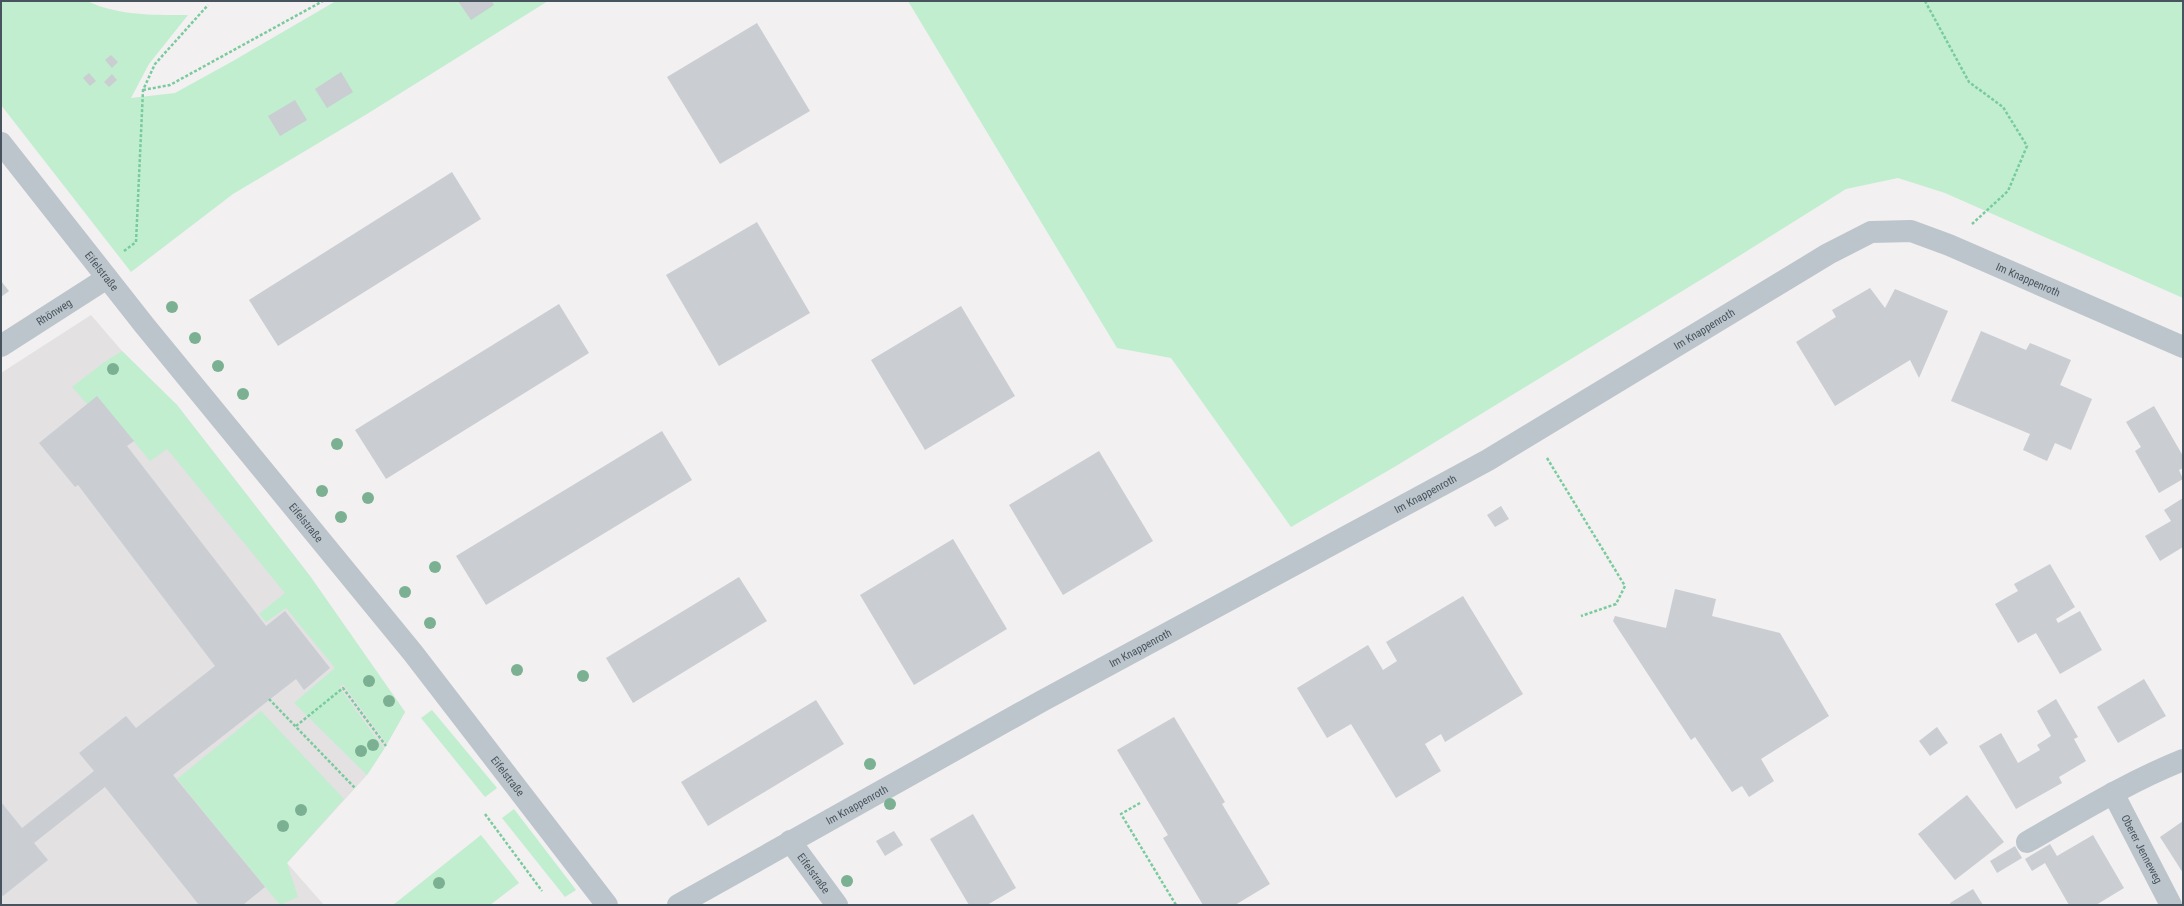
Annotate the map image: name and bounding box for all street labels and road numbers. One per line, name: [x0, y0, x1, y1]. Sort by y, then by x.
street label: Eifelstraße: [82, 249, 121, 293]
street label: Im Knappenroth: [1994, 260, 2062, 299]
street label: Rhönweg: [34, 296, 74, 328]
street label: Im Knappenroth: [1671, 306, 1737, 352]
street label: Im Knappenroth: [1392, 472, 1459, 516]
street label: Eifelstraße: [286, 500, 326, 545]
street label: Im Knappenroth: [1107, 626, 1174, 670]
street label: Eifelstraße: [488, 754, 527, 799]
street label: Im Knappenroth: [824, 782, 890, 827]
street label: Oberer Jenneweg: [2119, 812, 2165, 885]
street label: Eifelstraße: [795, 851, 833, 896]

